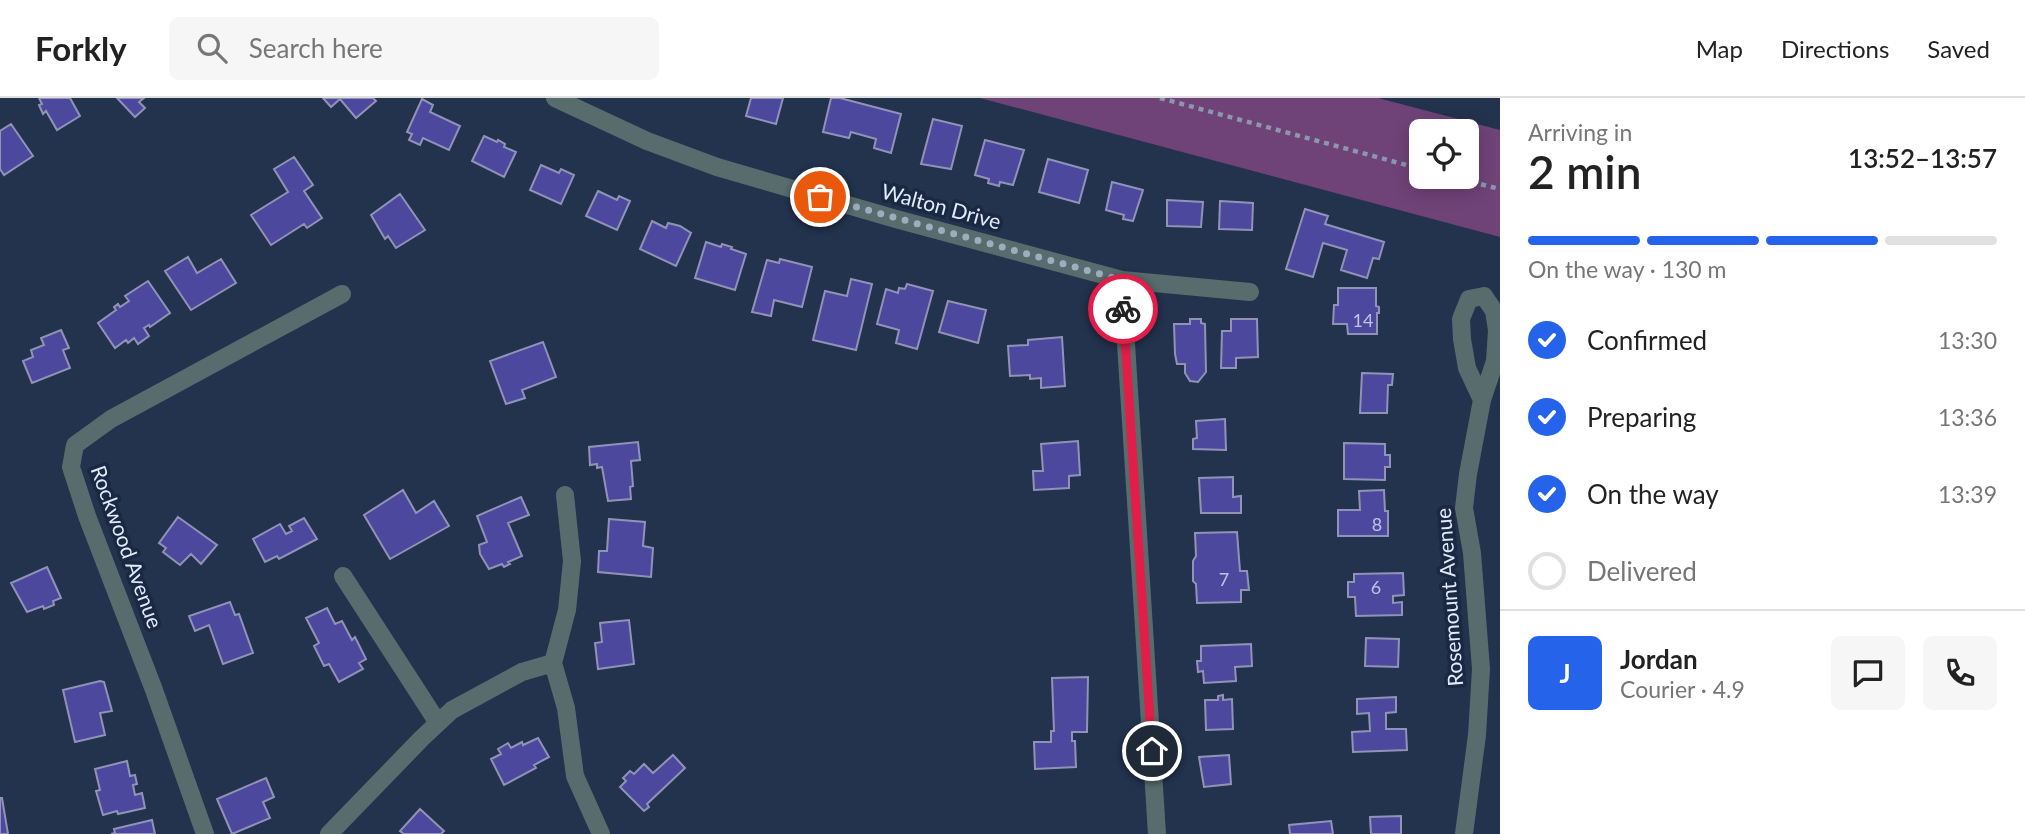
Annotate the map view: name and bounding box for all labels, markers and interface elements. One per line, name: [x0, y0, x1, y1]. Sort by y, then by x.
search box: [169, 17, 659, 80]
text: Forkly: [35, 28, 127, 68]
icon: search: [193, 29, 231, 67]
text: Search here: [249, 32, 383, 64]
text: Map: [1696, 34, 1743, 63]
text: Directions: [1781, 34, 1889, 63]
text: Saved: [1927, 34, 1990, 63]
text: Arriving in: [1528, 118, 1632, 146]
map controls: [1409, 119, 1479, 189]
button: locate: [1409, 119, 1479, 189]
text: 13:52–13:57: [1848, 142, 1997, 174]
text: 2 min: [1528, 144, 1642, 199]
pin: [790, 167, 850, 227]
icon: bag: [801, 178, 839, 216]
street label: Walton Drive: [879, 178, 1004, 233]
text: On the way · 130 m: [1528, 255, 1727, 283]
courier: [1088, 274, 1158, 344]
icon: bike: [1104, 290, 1142, 328]
house number: 14: [1353, 309, 1373, 331]
icon: check: [1528, 321, 1566, 359]
text: Confirmed: [1587, 324, 1707, 356]
text: 13:30: [1938, 326, 1997, 354]
icon: check: [1528, 398, 1566, 436]
text: Preparing: [1587, 401, 1696, 433]
text: 13:36: [1938, 403, 1997, 431]
street label: Rockwood Avenue: [86, 462, 168, 631]
icon: check: [1528, 475, 1566, 513]
text: On the way: [1587, 478, 1719, 510]
text: 13:39: [1938, 480, 1997, 508]
street label: Rosemount Avenue: [1430, 507, 1467, 687]
house number: 8: [1372, 513, 1382, 535]
text: Delivered: [1587, 555, 1697, 587]
house number: 7: [1219, 568, 1229, 590]
house number: 6: [1371, 576, 1381, 598]
button: chat: [1831, 636, 1905, 710]
button: phone: [1923, 636, 1997, 710]
text: Jordan: [1620, 643, 1698, 675]
text: J: [1559, 657, 1571, 689]
text: Courier · 4.9: [1620, 675, 1745, 703]
pin: [1122, 721, 1182, 781]
icon: home: [1133, 732, 1171, 770]

